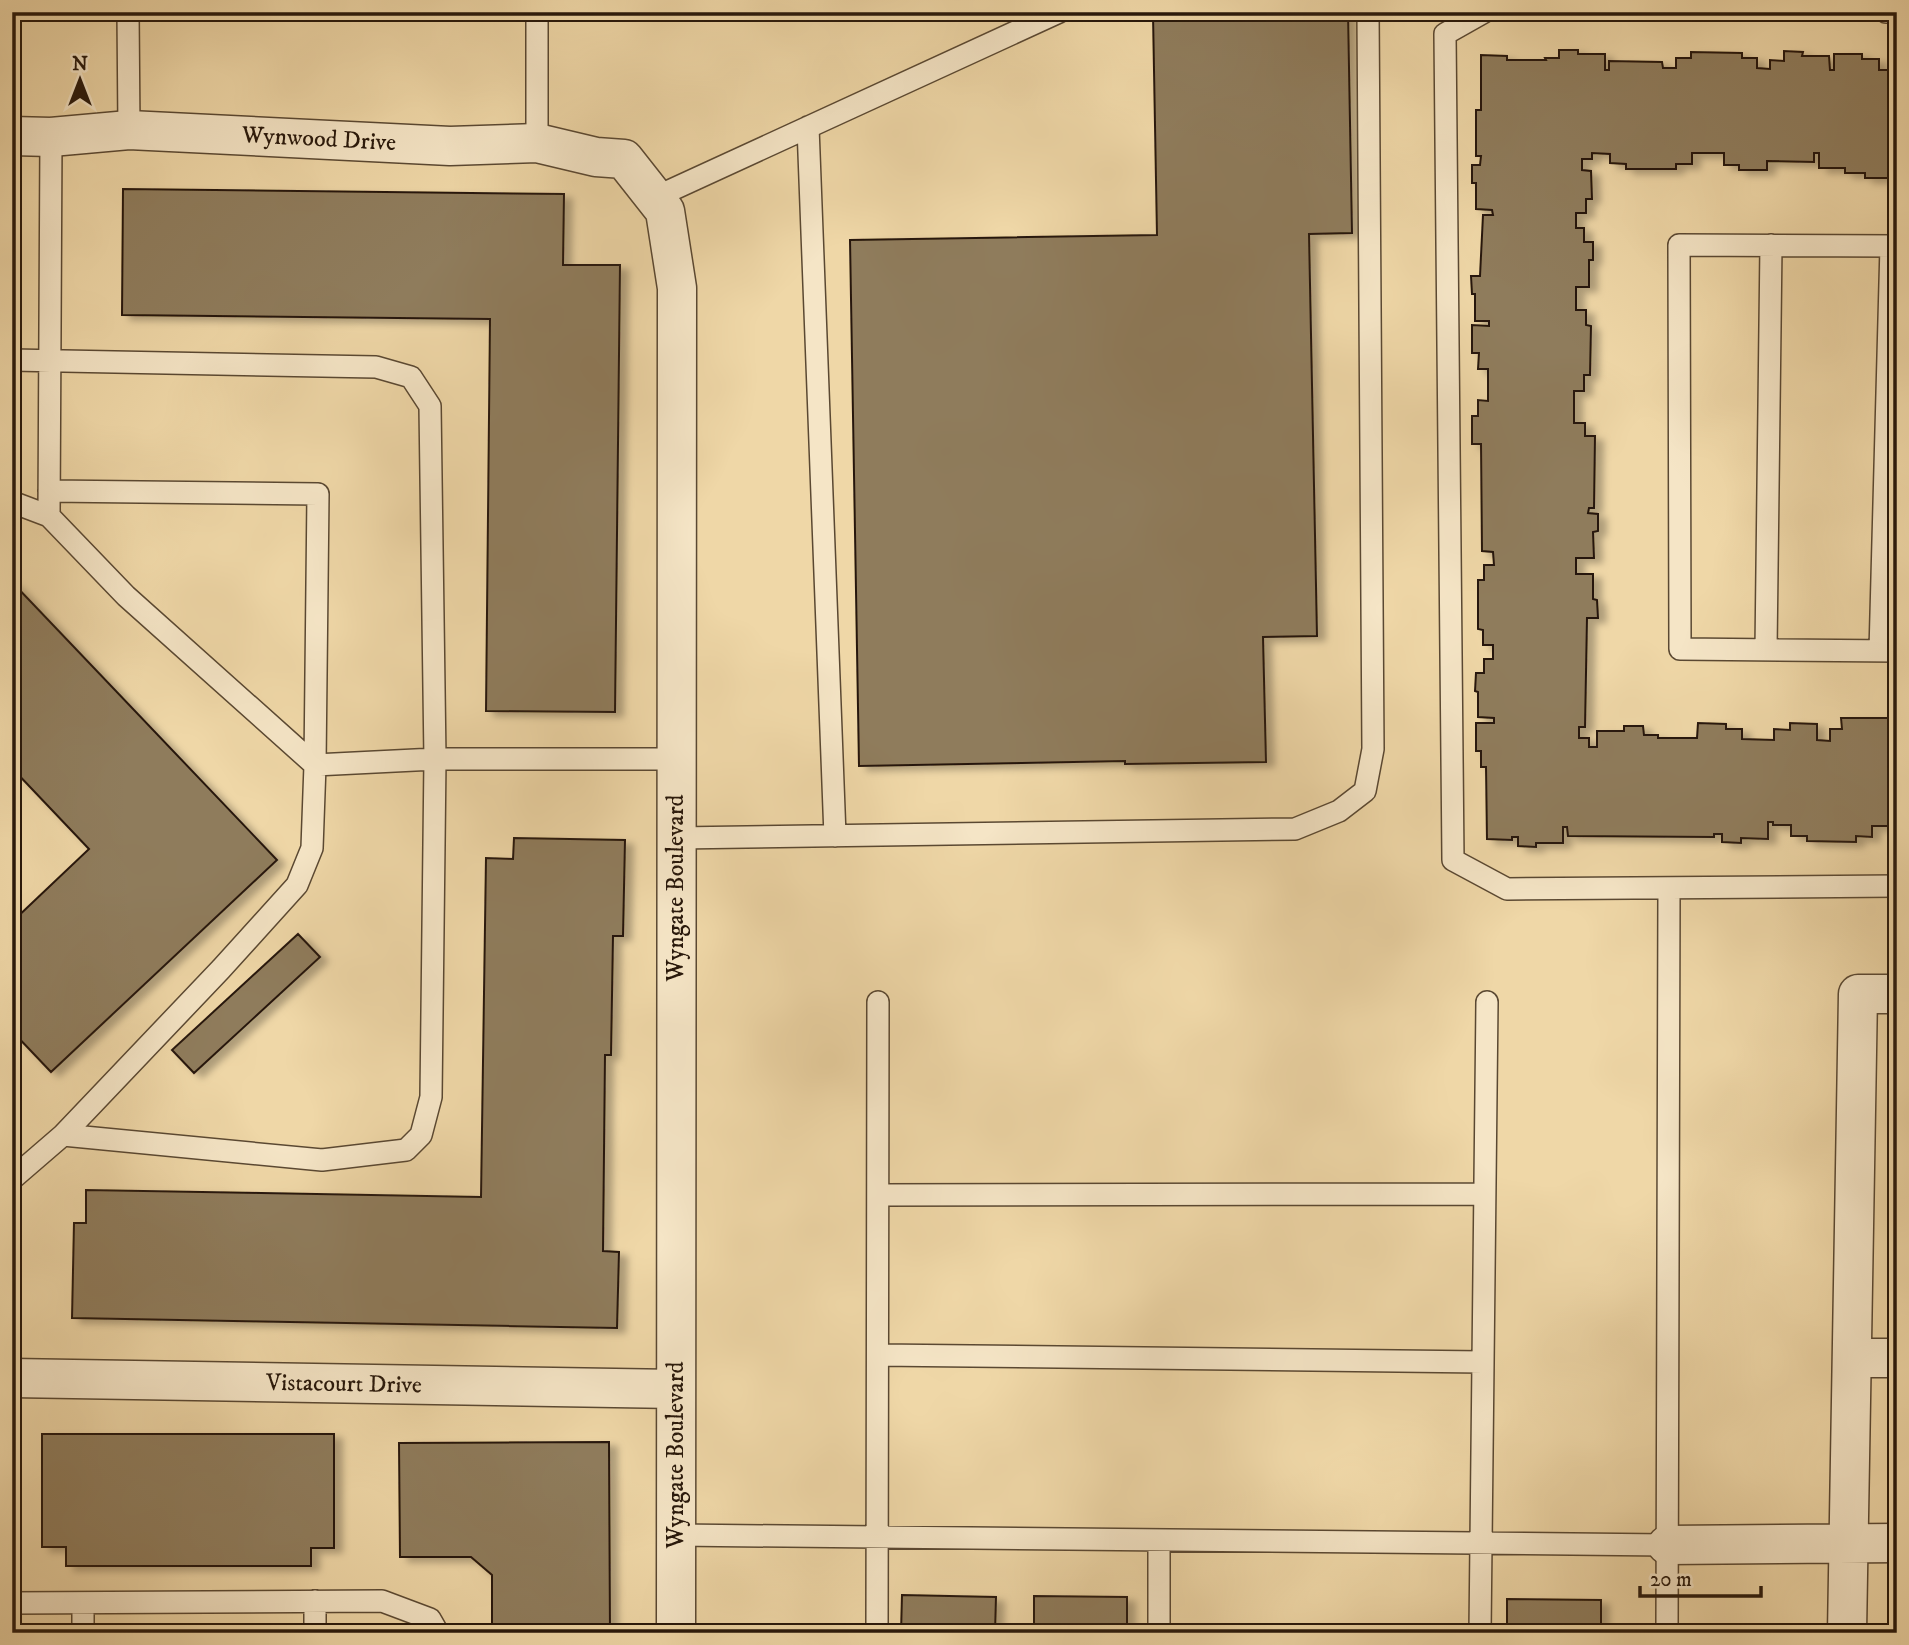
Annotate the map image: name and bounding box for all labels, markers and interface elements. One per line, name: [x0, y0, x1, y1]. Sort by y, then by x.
north arrow: [46, 46, 116, 116]
text: N: [72, 53, 88, 76]
street label: Wynwood Drive: [240, 120, 397, 158]
street label: Wyngate Boulevard: [661, 794, 691, 983]
street label: Wyngate Boulevard: [661, 1361, 691, 1550]
street label: Vistacourt Drive: [265, 1368, 422, 1400]
scale bar: [1640, 1554, 1760, 1598]
text: 20 m: [1650, 1567, 1692, 1593]

